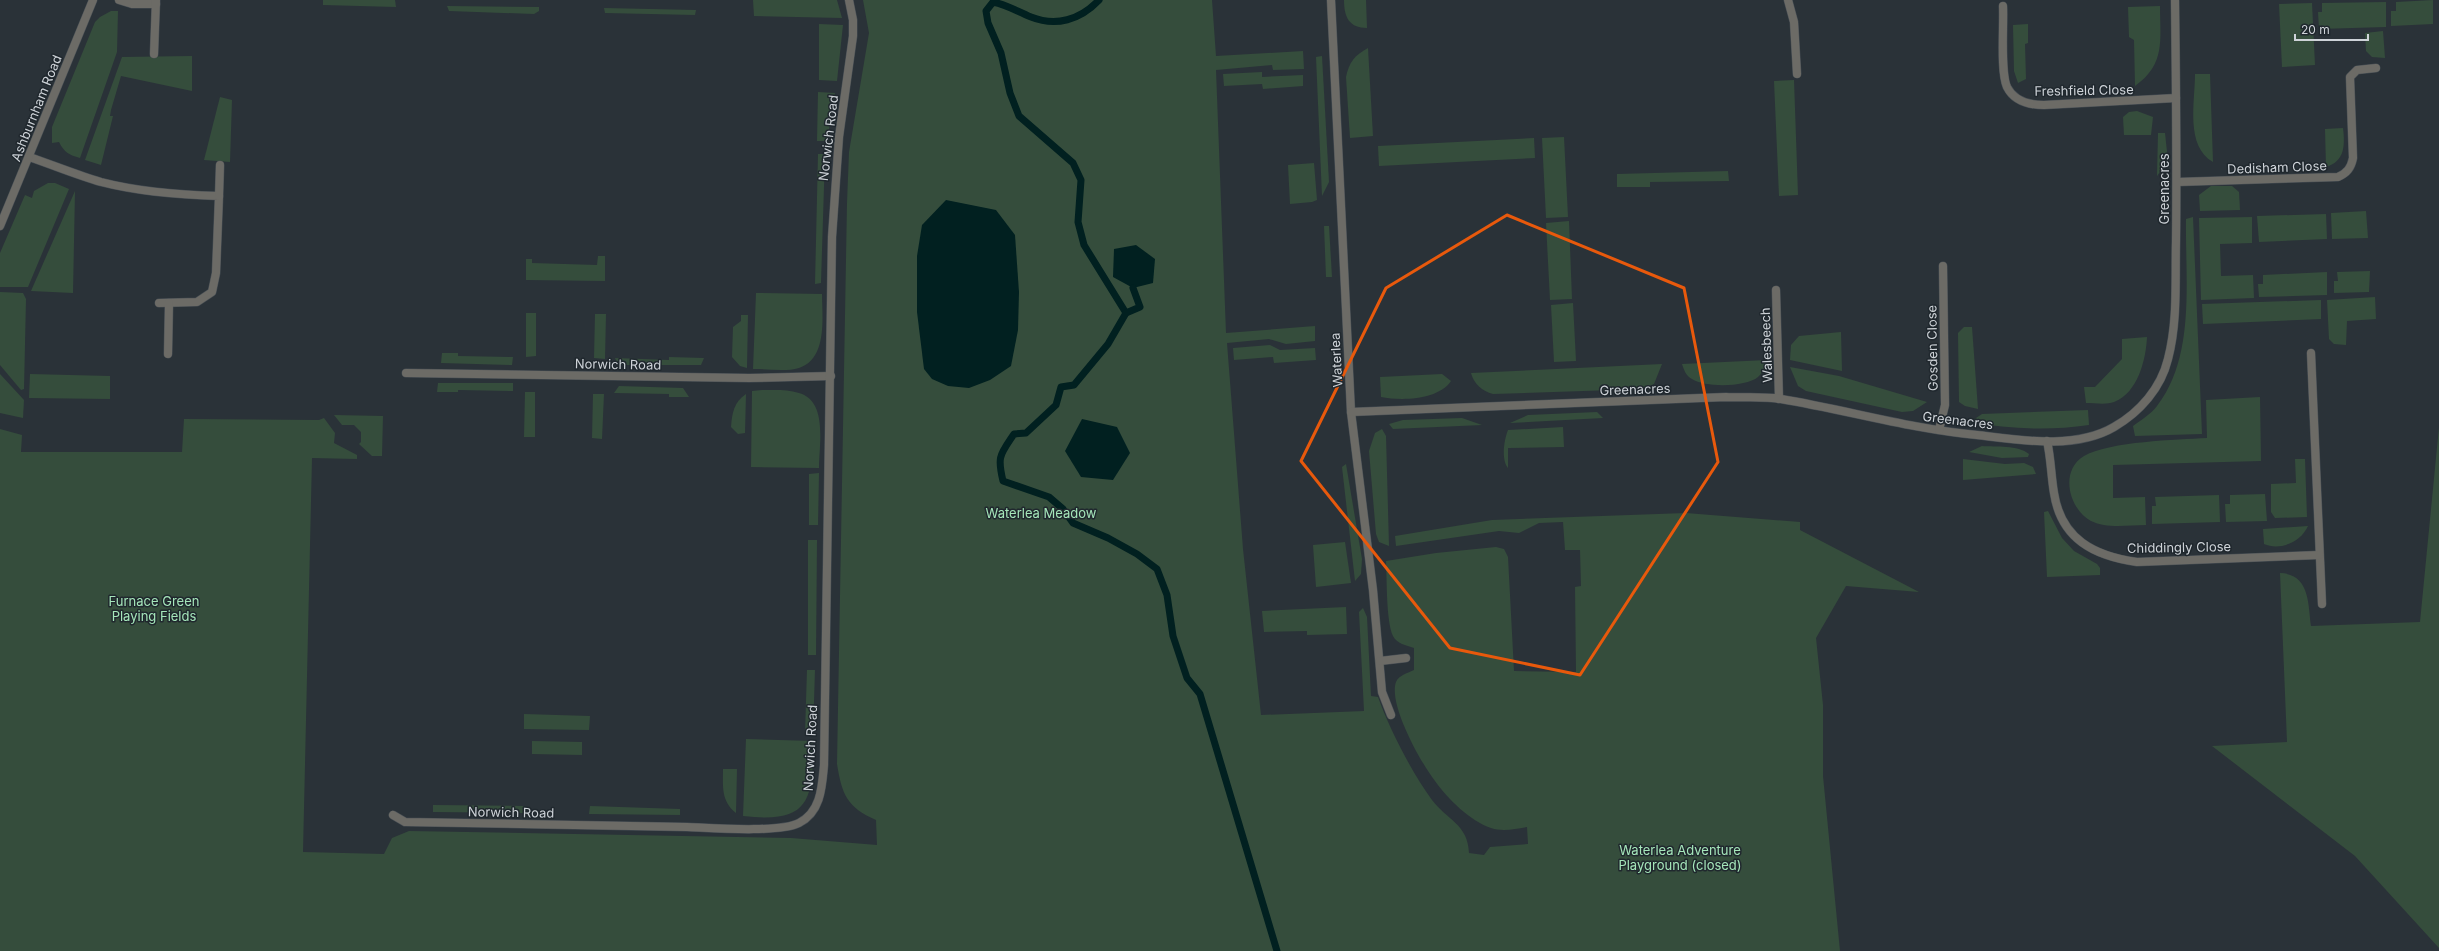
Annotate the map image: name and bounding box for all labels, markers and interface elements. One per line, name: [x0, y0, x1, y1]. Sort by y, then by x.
scale bar: [2295, 16, 2368, 42]
text: 20 m: [2301, 22, 2330, 37]
street label: Ashburnham Road: [7, 52, 65, 164]
street label: Freshfield Close: [2034, 81, 2134, 99]
street label: Norwich Road: [815, 94, 841, 182]
street label: Greenacres: [2156, 153, 2172, 225]
street label: Dedisham Close: [2227, 157, 2327, 177]
street label: Gosden Close: [1923, 305, 1941, 391]
street label: Walesbeech: [1757, 307, 1775, 383]
street label: Waterlea: [1327, 332, 1345, 388]
street label: Norwich Road: [575, 355, 661, 373]
street label: Greenacres: [1599, 380, 1671, 398]
street label: Greenacres: [1922, 408, 1994, 432]
park label: Waterlea Meadow: [986, 505, 1097, 521]
street label: Chiddingly Close: [2127, 538, 2231, 556]
park label: Furnace Green Playing Fields: [109, 593, 199, 624]
street label: Norwich Road: [800, 704, 820, 792]
street label: Norwich Road: [468, 803, 554, 821]
park label: Waterlea Adventure Playground (closed): [1618, 842, 1742, 873]

